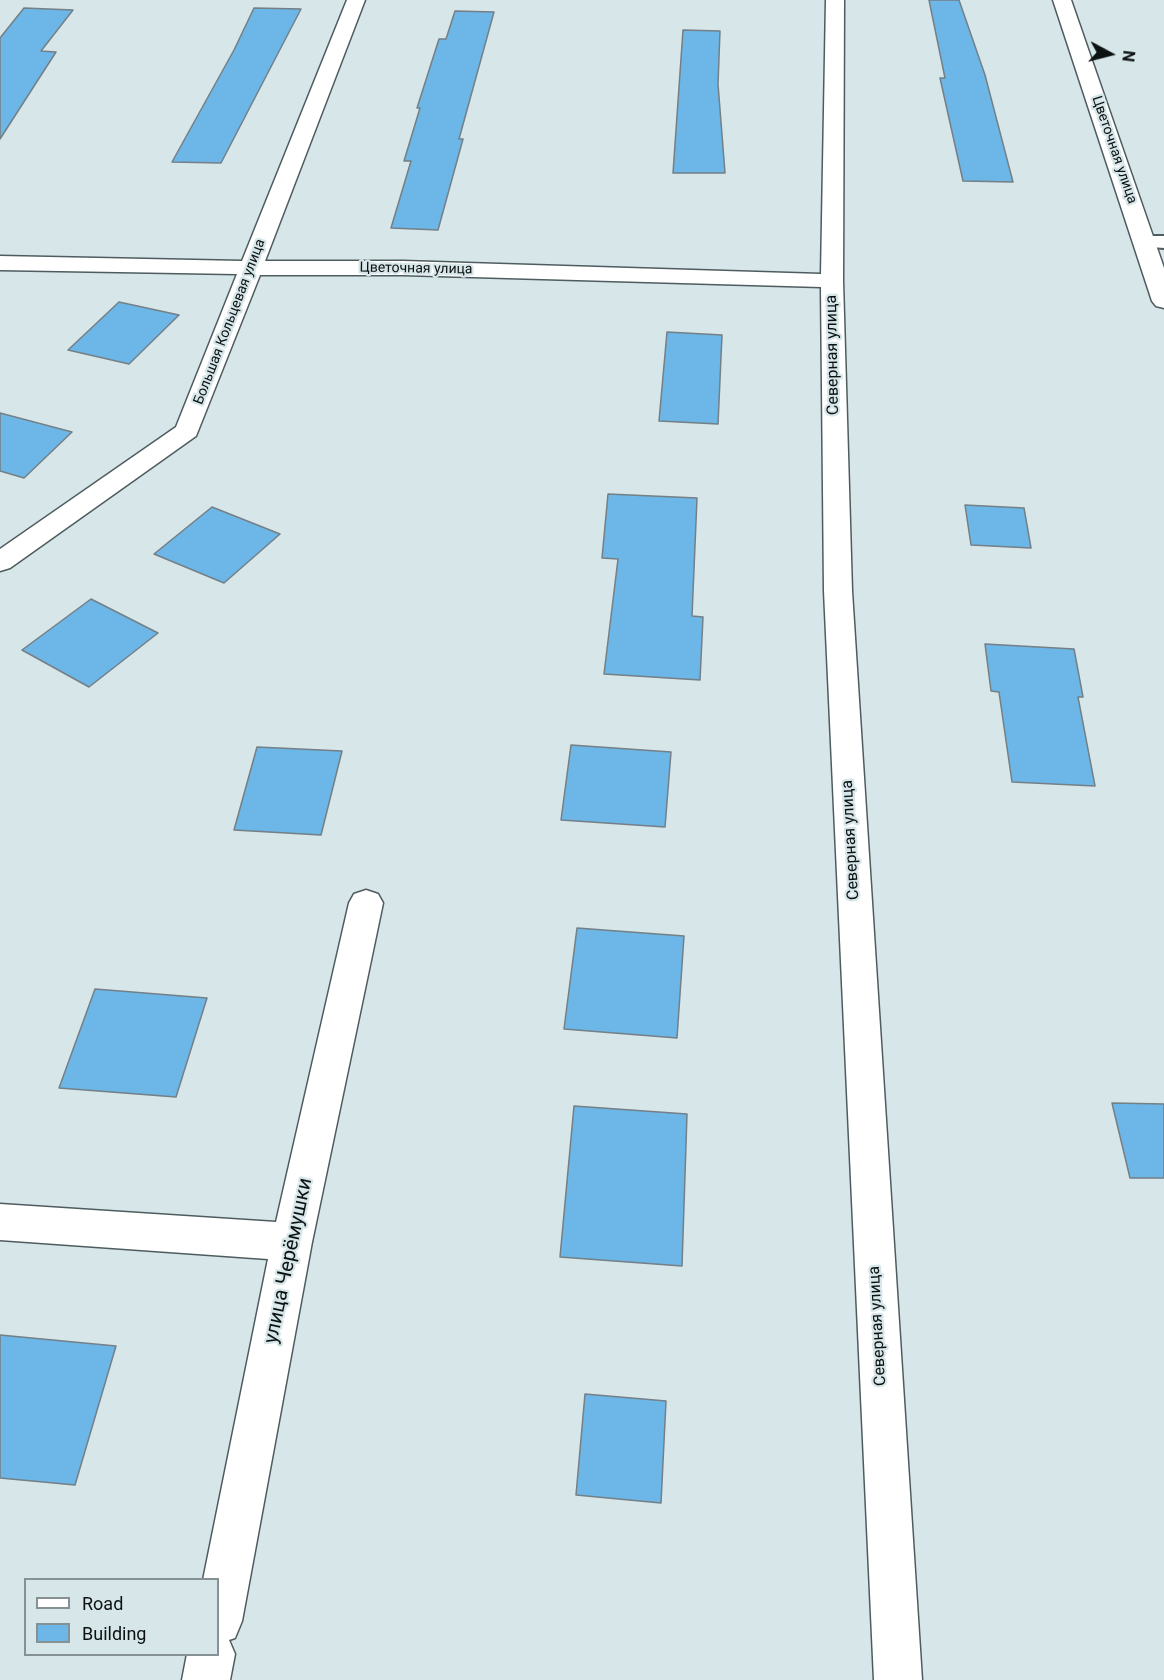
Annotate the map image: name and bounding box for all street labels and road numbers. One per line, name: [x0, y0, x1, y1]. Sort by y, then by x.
street label: Цветочная улица: [1088, 94, 1140, 206]
street label: Большая Кольцевая улица: [191, 237, 269, 407]
street label: Цветочная улица: [359, 260, 473, 278]
street label: Северная улица: [822, 295, 844, 415]
street label: Северная улица: [838, 780, 864, 900]
street label: улица Черёмушки: [260, 1176, 318, 1346]
street label: Северная улица: [865, 1266, 891, 1386]

